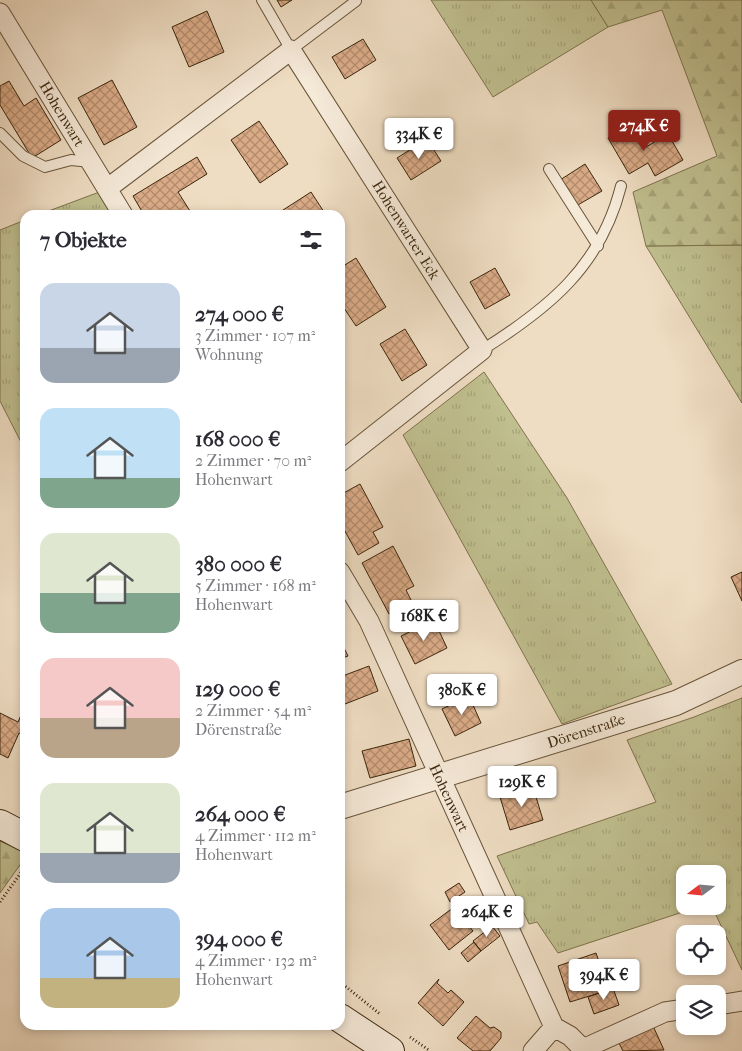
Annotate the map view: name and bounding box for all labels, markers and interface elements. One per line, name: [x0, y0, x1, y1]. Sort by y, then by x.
street label: Hohenwart: [35, 78, 89, 151]
pin: 274K €: [603, 110, 685, 152]
text: 274K €: [619, 116, 669, 135]
pin: 334K €: [378, 118, 460, 160]
text: 334K €: [395, 124, 443, 143]
street label: Hohenwarter Eck: [368, 177, 444, 283]
icon: filters: [297, 226, 325, 254]
text: 7 Objekte: [40, 228, 127, 252]
text: 274 000 €: [195, 302, 284, 326]
icon: home: [80, 303, 140, 363]
text: 3 Zimmer · 107 m²: [195, 326, 315, 345]
text: Wohnung: [195, 345, 263, 364]
text: 168 000 €: [195, 427, 281, 451]
icon: home: [80, 428, 140, 488]
text: 2 Zimmer · 70 m²: [195, 451, 311, 470]
text: Hohenwart: [195, 470, 273, 489]
text: 380 000 €: [195, 552, 282, 576]
icon: home: [80, 553, 140, 613]
text: 5 Zimmer · 168 m²: [195, 576, 316, 595]
text: Hohenwart: [195, 595, 273, 614]
pin: 168K €: [383, 600, 465, 642]
text: 168K €: [401, 606, 447, 625]
pin: 380K €: [421, 674, 503, 716]
text: 129 000 €: [195, 677, 281, 701]
icon: home: [80, 678, 140, 738]
text: 380K €: [438, 680, 486, 699]
text: 2 Zimmer · 54 m²: [195, 701, 311, 720]
street label: Dörenstraße: [545, 710, 628, 752]
text: Dörenstraße: [195, 720, 282, 739]
street label: Hohenwart: [425, 761, 473, 836]
pin: 129K €: [481, 766, 563, 808]
text: 129K €: [499, 772, 545, 791]
text: 264 000 €: [195, 802, 286, 826]
icon: home: [80, 803, 140, 863]
text: 4 Zimmer · 112 m²: [195, 826, 316, 845]
text: Hohenwart: [195, 845, 273, 864]
north arrow: [676, 865, 726, 915]
map controls: [676, 865, 726, 1035]
pin: 264K €: [446, 896, 528, 938]
text: 264K €: [462, 902, 512, 921]
button: locate: [676, 925, 726, 975]
text: 394 000 €: [195, 927, 283, 951]
icon: home: [80, 928, 140, 988]
text: 4 Zimmer · 132 m²: [195, 951, 317, 970]
pin: 394K €: [563, 958, 645, 1001]
text: 394K €: [580, 965, 628, 984]
text: Hohenwart: [195, 970, 273, 989]
button: layers: [676, 985, 726, 1035]

